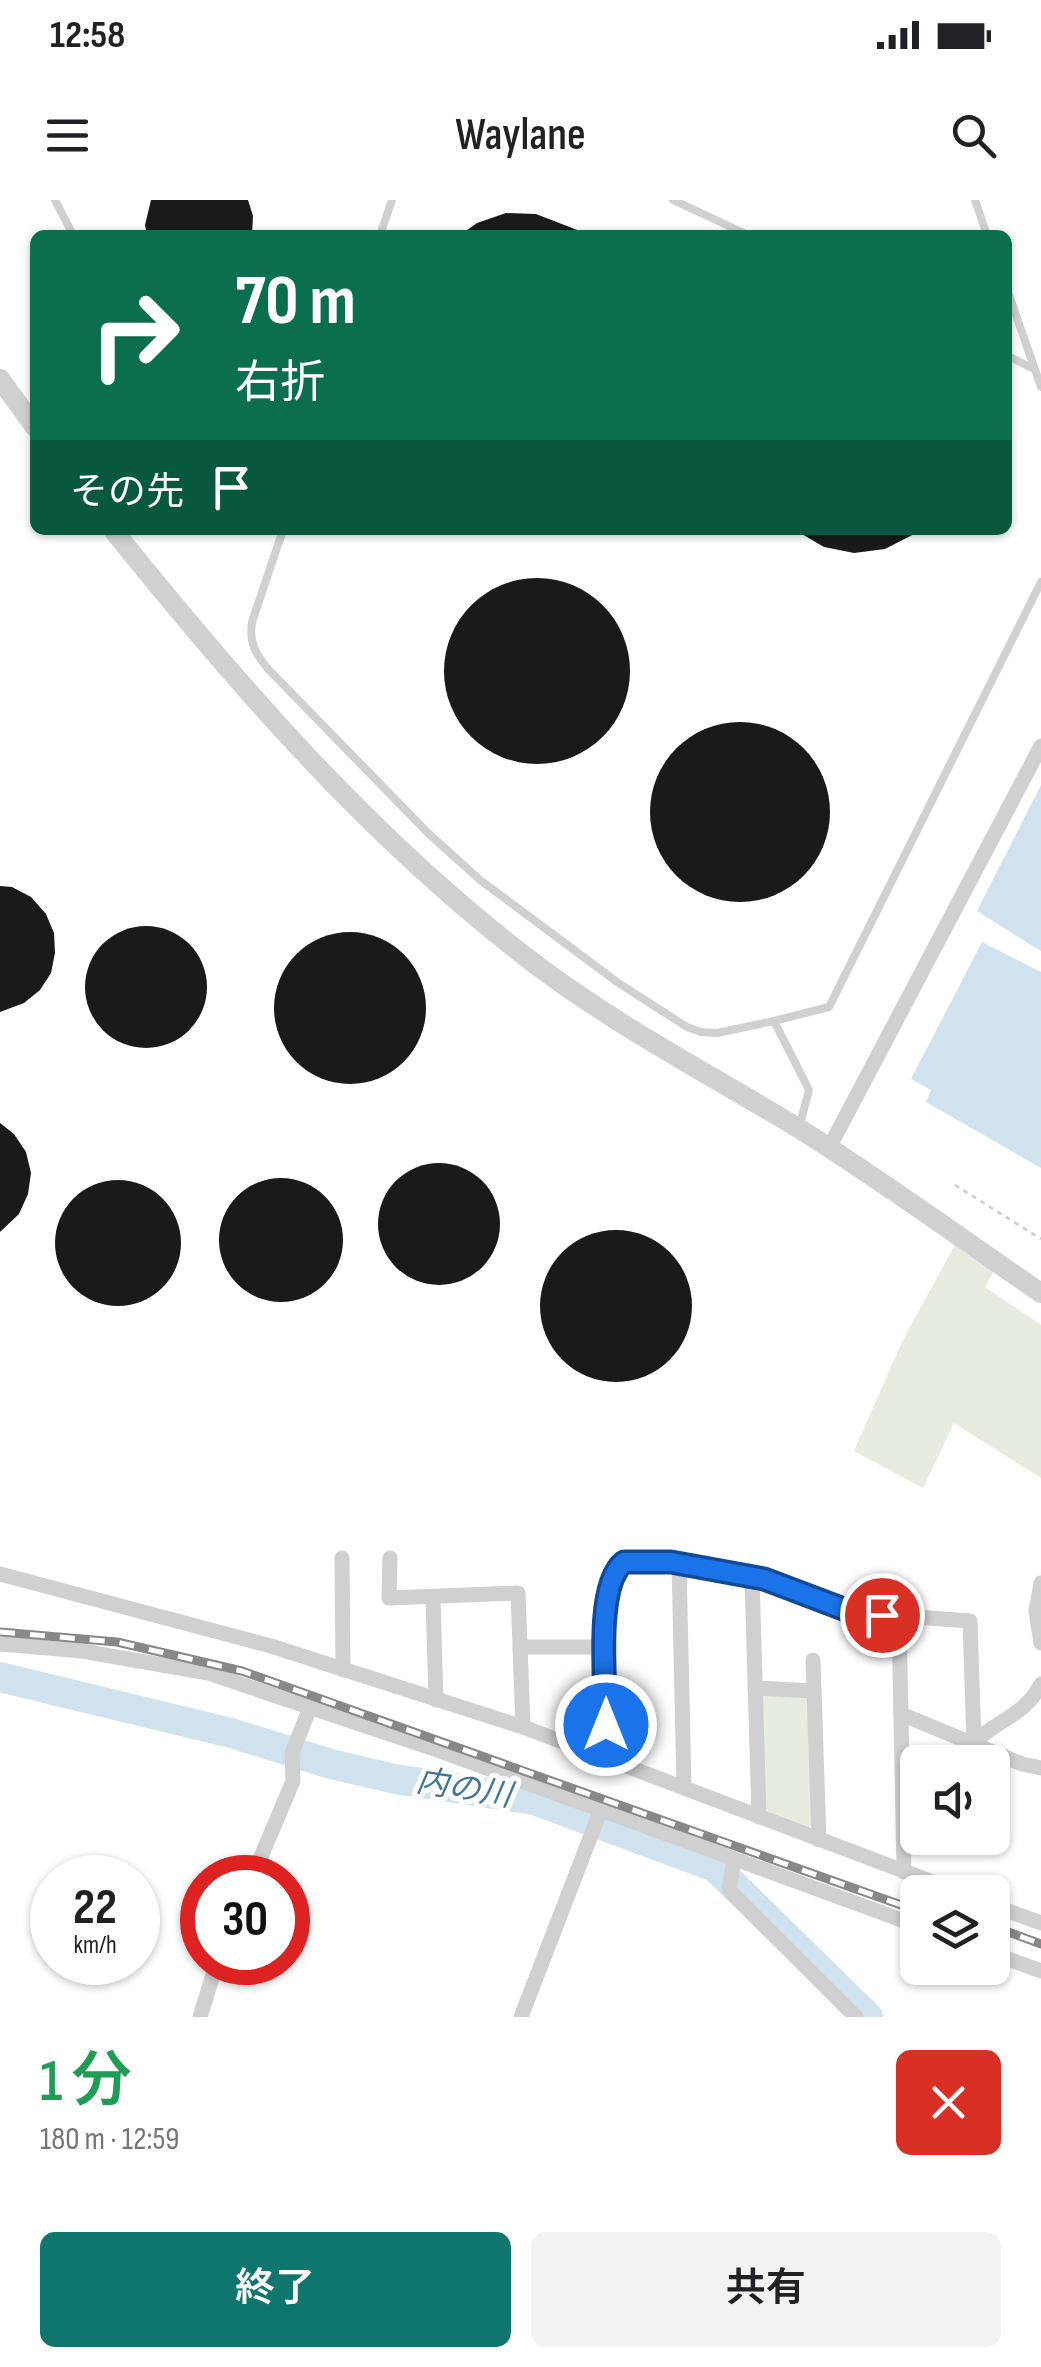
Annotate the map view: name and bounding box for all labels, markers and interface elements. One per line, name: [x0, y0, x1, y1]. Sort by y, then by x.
text: 12:58: [50, 13, 125, 58]
icon: menu: [40, 108, 95, 163]
text: Waylane: [455, 108, 586, 163]
icon: search: [946, 108, 1001, 163]
text: 70 m: [235, 260, 356, 344]
icon: right: [70, 270, 200, 400]
text: 右折: [235, 356, 325, 411]
icon: arrive: [204, 460, 259, 515]
text: その先: [70, 470, 184, 515]
pin: [840, 1573, 925, 1658]
icon: arrive: [855, 1588, 910, 1643]
position arrow: [554, 1673, 658, 1777]
map controls: [900, 1745, 1010, 1985]
button: sound: [900, 1745, 1010, 1855]
water label: 内の川: [414, 1762, 517, 1816]
speed limit sign: 30: [180, 1855, 310, 1985]
button: layers: [900, 1875, 1010, 1985]
text: 22: [73, 1878, 117, 1938]
text: km/h: [73, 1930, 117, 1961]
text: 1 分: [40, 2046, 132, 2118]
button: close: [896, 2050, 1001, 2155]
text: 180 m · 12:59: [40, 2120, 179, 2159]
button: 終了: [40, 2232, 511, 2347]
button: 共有: [531, 2232, 1001, 2347]

